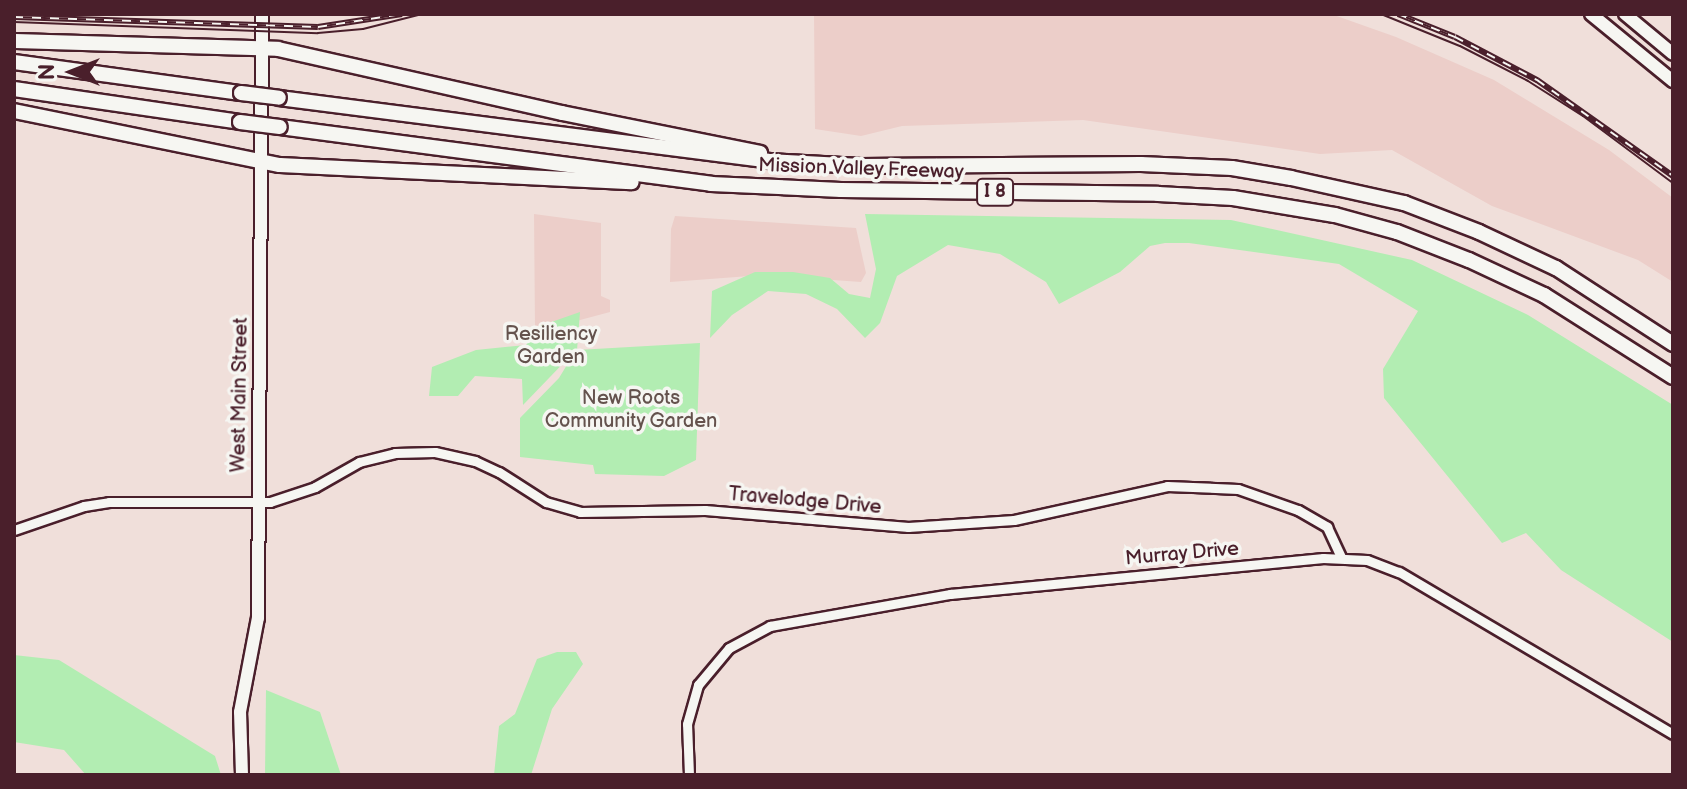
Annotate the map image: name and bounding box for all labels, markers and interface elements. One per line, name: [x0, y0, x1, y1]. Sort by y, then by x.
north arrow: [32, 32, 112, 112]
text: N: [34, 64, 61, 80]
street label: Mission Valley Freeway: [757, 153, 965, 185]
road number: I 8: [975, 178, 1015, 206]
street label: West Main Street: [227, 317, 253, 473]
park label: Resiliency Garden: [505, 322, 597, 369]
park label: New Roots Community Garden: [544, 387, 718, 434]
street label: Travelodge Drive: [728, 482, 882, 520]
street label: Murray Drive: [1124, 537, 1240, 571]

